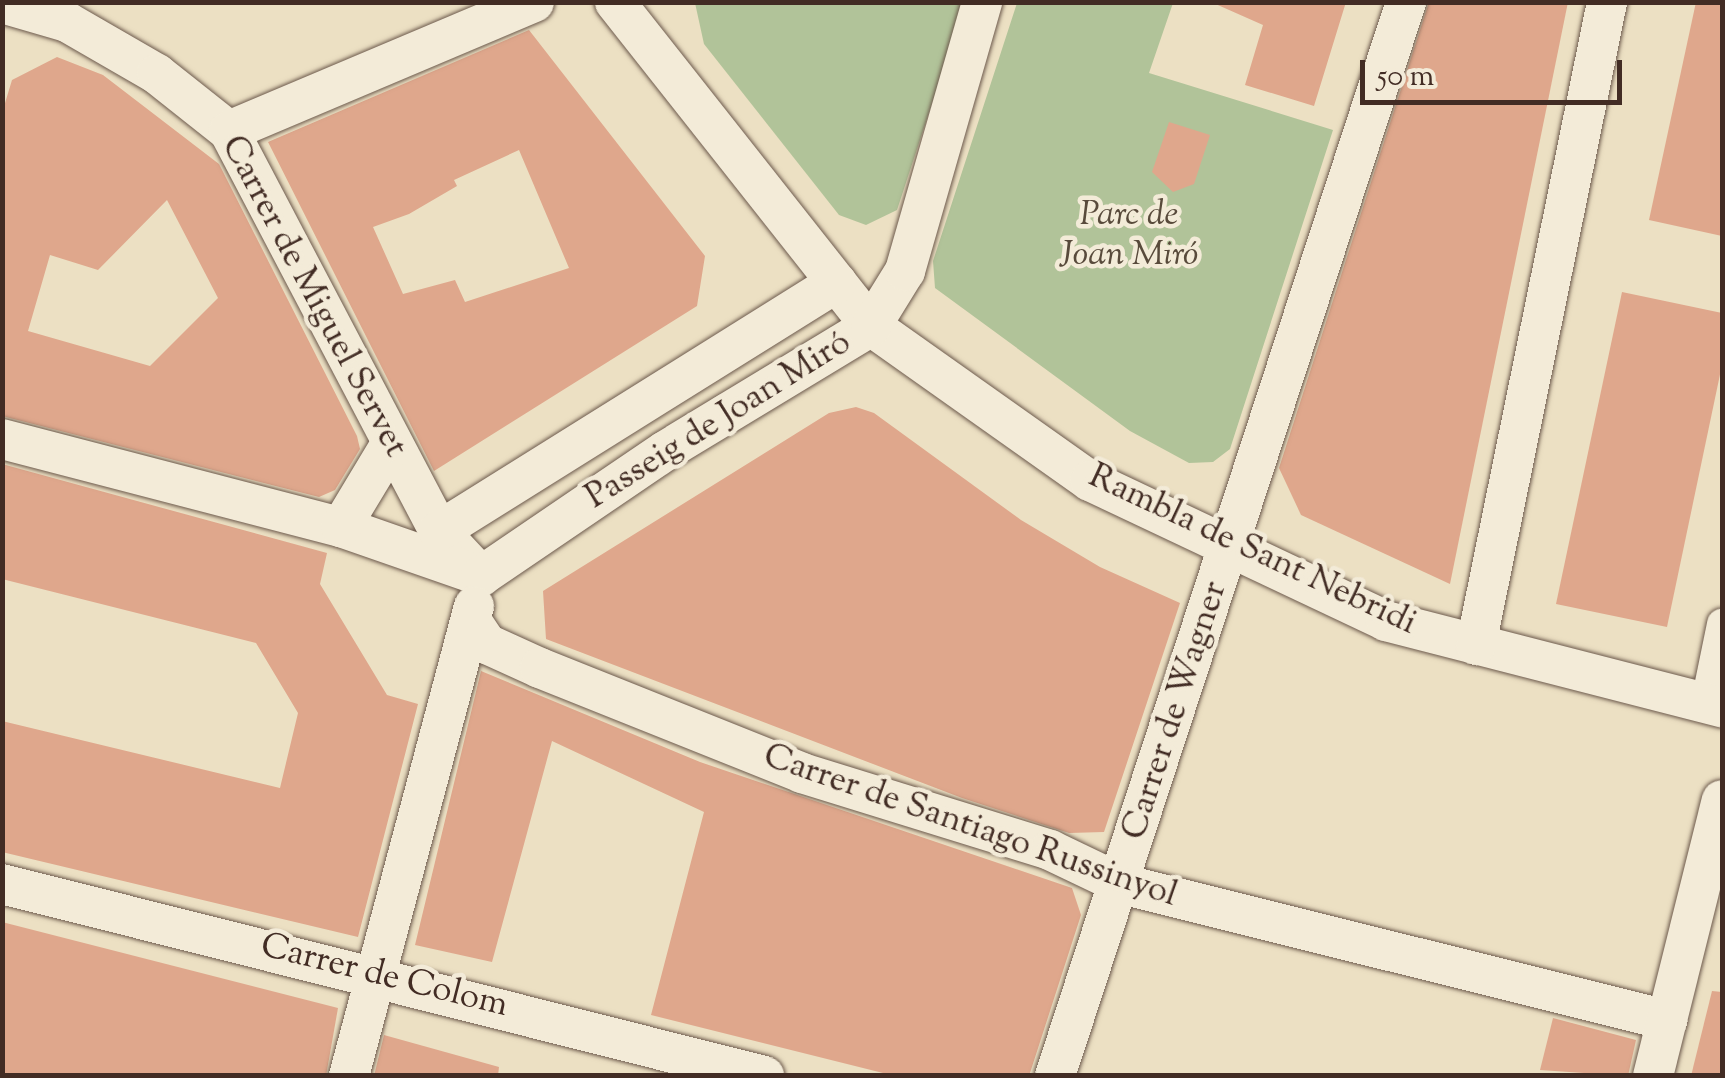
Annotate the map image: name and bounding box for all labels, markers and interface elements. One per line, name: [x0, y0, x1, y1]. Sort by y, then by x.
scale bar: [1365, 40, 1628, 102]
text: 50 m: [1377, 56, 1434, 99]
street label: Carrer de Miguel Servet: [210, 129, 416, 465]
park label: Parc de Joan Miró: [1060, 195, 1198, 277]
street label: Passeig de Joan Miró: [579, 323, 859, 519]
street label: Rambla de Sant Nebridi: [1081, 456, 1423, 646]
street label: Carrer de Wagner: [1114, 577, 1238, 845]
street label: Carrer de Santiago Russinyol: [758, 736, 1182, 918]
street label: Carrer de Colom: [256, 926, 512, 1028]

